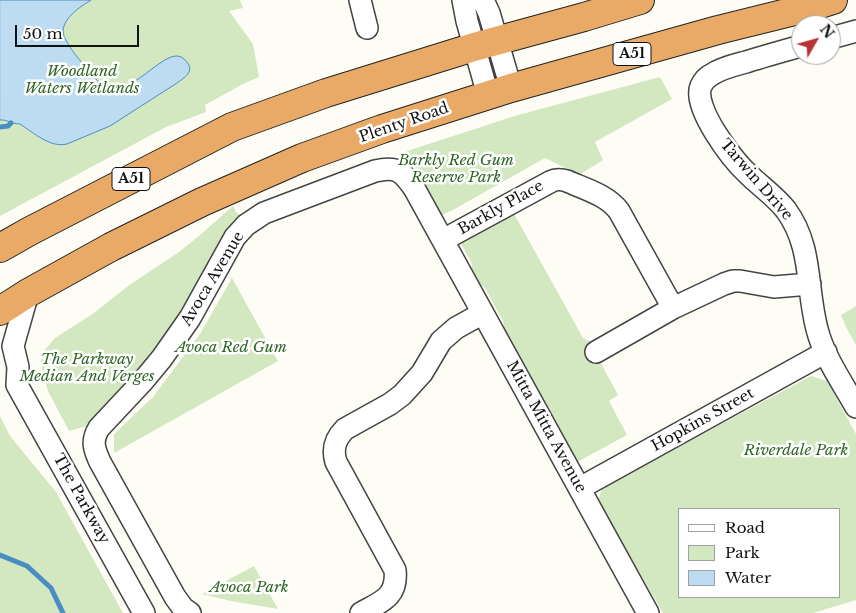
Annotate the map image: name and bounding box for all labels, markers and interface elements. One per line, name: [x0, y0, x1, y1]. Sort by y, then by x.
scale bar: [18, 15, 141, 47]
north arrow: [791, 15, 841, 65]
text: N: [816, 21, 838, 42]
text: 50 m: [23, 24, 63, 43]
road number: A51: [613, 42, 651, 66]
park label: Woodland Waters Wetlands: [24, 63, 140, 98]
street label: Plenty Road: [357, 99, 451, 147]
street label: Tarwin Drive: [716, 136, 796, 224]
park label: Barkly Red Gum Reserve Park: [398, 152, 514, 187]
road number: A51: [112, 168, 150, 190]
street label: Barkly Place: [455, 177, 547, 239]
street label: Avoca Avenue: [178, 228, 248, 330]
park label: Avoca Red Gum: [175, 339, 287, 357]
park label: The Parkway Median And Verges: [20, 351, 154, 386]
street label: Mitta Mitta Avenue: [502, 358, 590, 496]
street label: Hopkins Street: [649, 384, 757, 456]
park label: Riverdale Park: [744, 442, 848, 460]
street label: The Parkway: [49, 451, 113, 547]
legend: [678, 508, 841, 598]
text: Road: [725, 518, 765, 537]
text: Park: [725, 543, 760, 562]
text: Water: [725, 568, 771, 587]
park label: Avoca Park: [210, 579, 288, 597]

